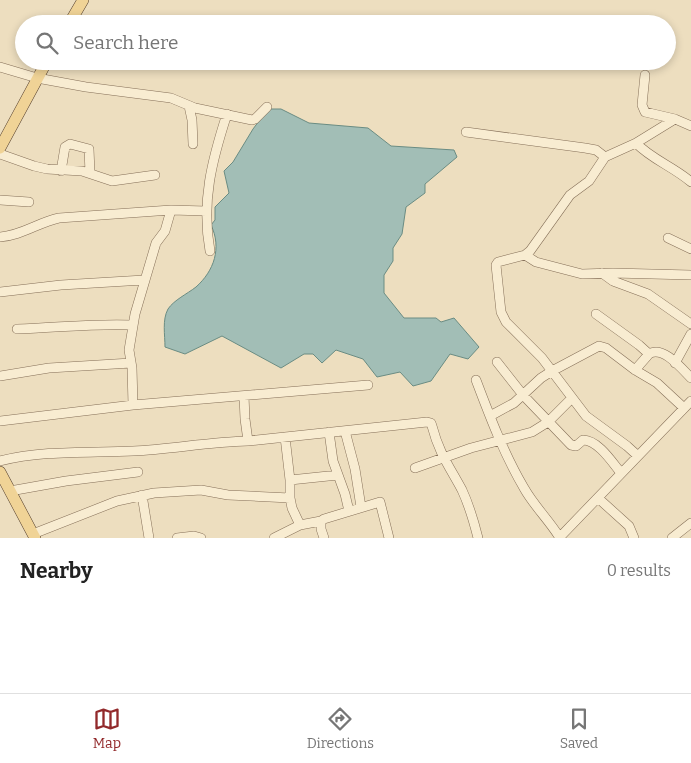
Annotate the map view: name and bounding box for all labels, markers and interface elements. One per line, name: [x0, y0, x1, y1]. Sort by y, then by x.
search box: [15, 15, 676, 70]
icon: search: [33, 29, 61, 57]
text: Search here: [73, 31, 178, 54]
text: Nearby: [20, 558, 93, 584]
text: 0 results: [607, 561, 671, 580]
tab: Map: [93, 705, 121, 752]
tab: Directions: [307, 705, 374, 752]
tab: Saved: [560, 705, 598, 752]

